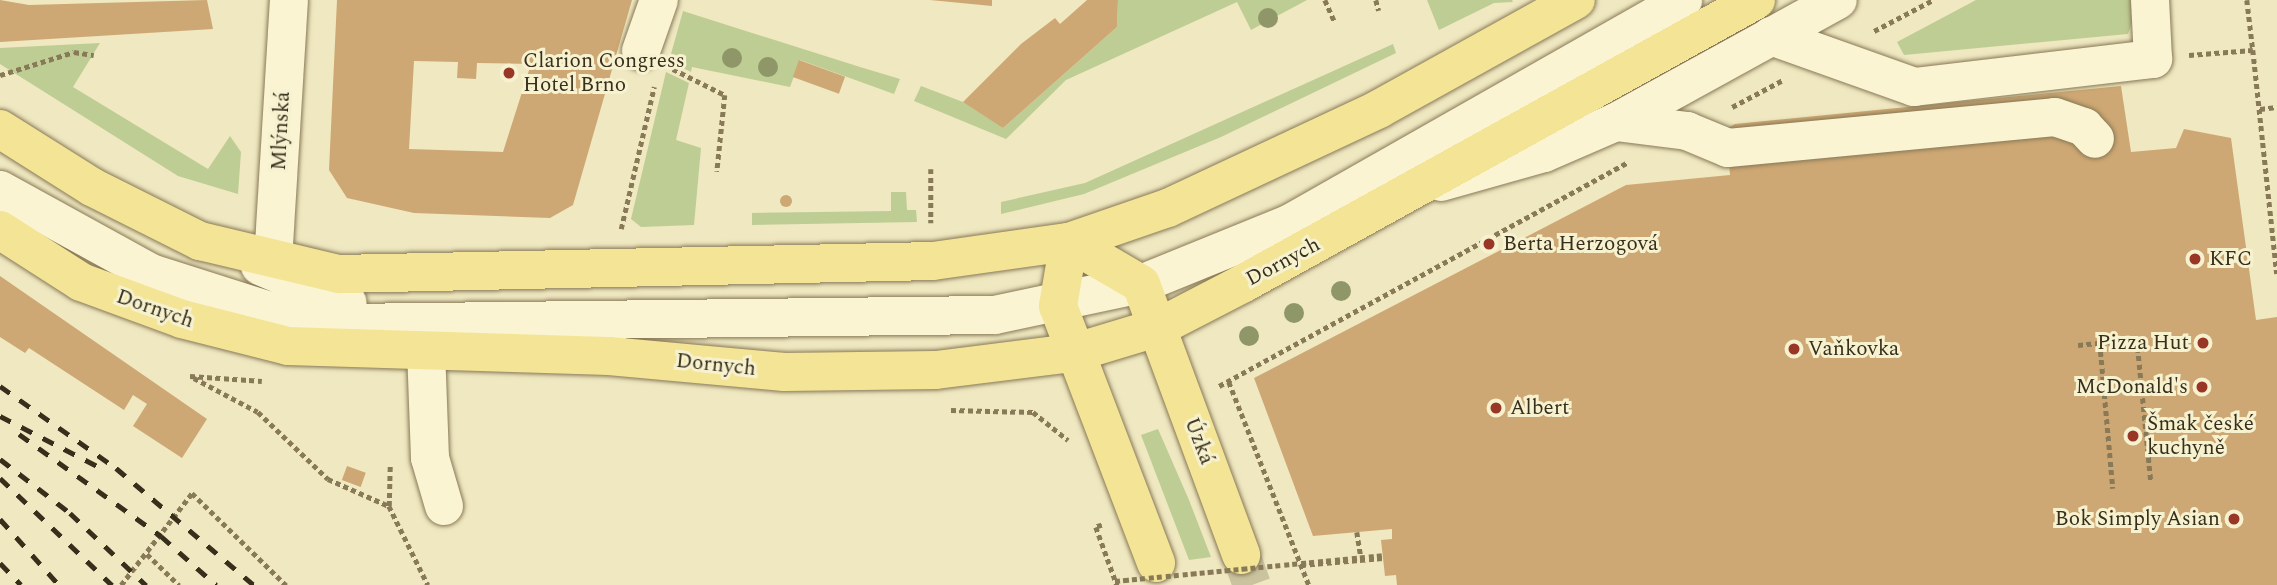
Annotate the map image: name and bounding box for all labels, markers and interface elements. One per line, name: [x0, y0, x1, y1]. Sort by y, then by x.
place label: Clarion Congress Hotel Brno: [523, 48, 685, 98]
marker: Clarion Congress Hotel Brno: [501, 65, 517, 81]
street label: Mlýnská: [266, 91, 296, 171]
place label: Berta Herzogová: [1503, 231, 1658, 257]
street label: Dornych: [1242, 232, 1324, 292]
marker: Berta Herzogová: [1481, 236, 1497, 252]
place label: KFC: [2209, 246, 2252, 272]
marker: KFC: [2187, 251, 2203, 267]
street label: Dornych: [113, 284, 197, 334]
place label: Pizza Hut: [2097, 330, 2189, 356]
marker: Pizza Hut: [2195, 335, 2211, 351]
place label: Vaňkovka: [1808, 336, 1899, 362]
marker: Vaňkovka: [1786, 341, 1802, 357]
street label: Dornych: [675, 348, 757, 382]
place label: McDonald's: [2076, 374, 2188, 400]
marker: McDonald's: [2194, 379, 2210, 395]
place label: Albert: [1510, 395, 1570, 421]
marker: Albert: [1488, 400, 1504, 416]
place label: Šmak české kuchyně: [2147, 411, 2254, 461]
street label: Úzká: [1179, 414, 1219, 468]
marker: Šmak české kuchyně: [2125, 428, 2141, 444]
place label: Bok Simply Asian: [2055, 506, 2220, 532]
marker: Bok Simply Asian: [2226, 511, 2242, 527]

